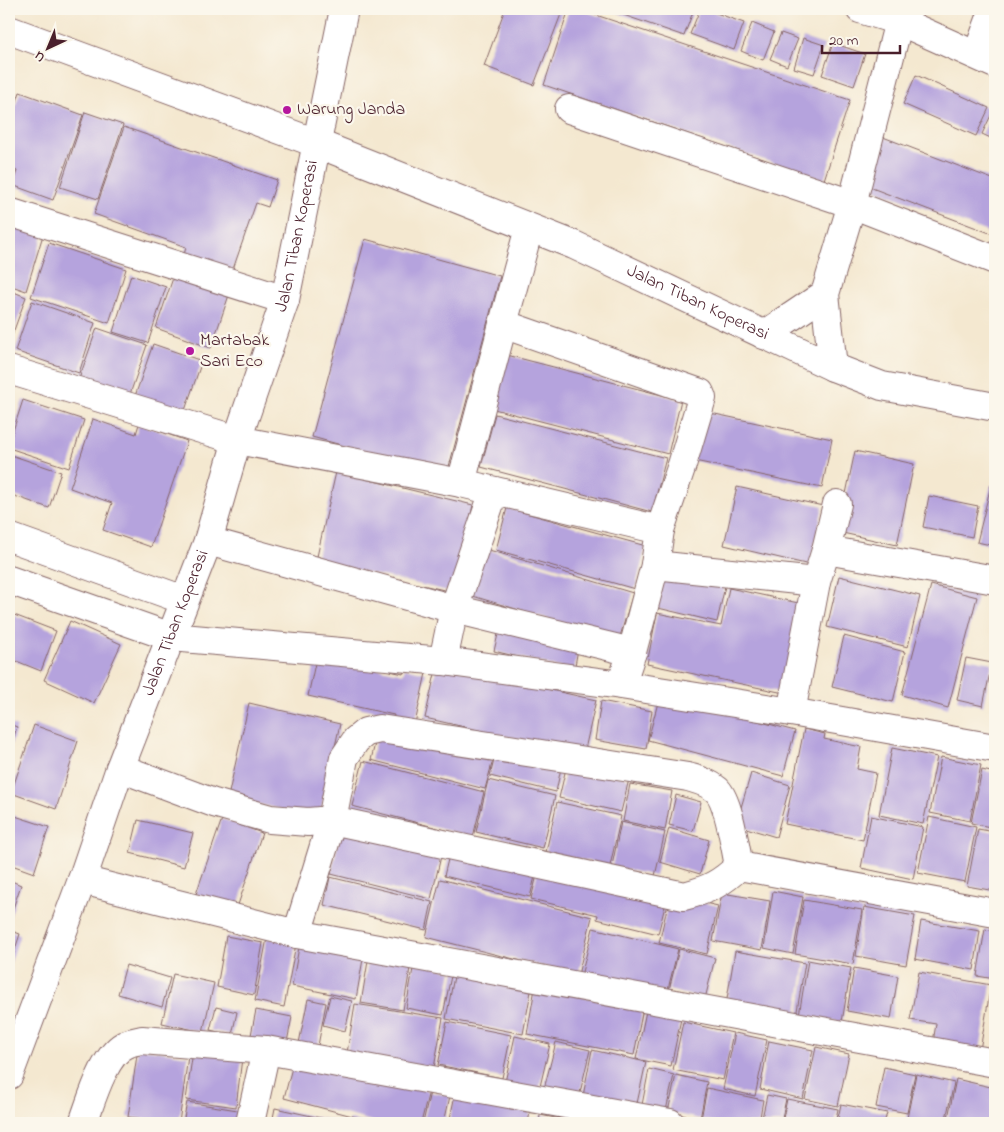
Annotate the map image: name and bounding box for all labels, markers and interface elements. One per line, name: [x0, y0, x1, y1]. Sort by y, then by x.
north arrow: [22, 22, 72, 72]
scale bar: [822, 22, 899, 54]
text: 20 m: [829, 30, 859, 52]
text: U: [29, 46, 50, 67]
place label: Warung Janda: [297, 97, 405, 124]
marker: Warung Janda: [281, 104, 293, 116]
street label: Jalan Tiban Koperasi: [269, 158, 326, 316]
street label: Jalan Tiban Koperasi: [622, 258, 773, 348]
place label: Martabak Sari Eco: [200, 328, 269, 375]
marker: Martabak Sari Eco: [184, 345, 196, 357]
street label: Jalan Tiban Koperasi: [136, 546, 216, 700]

